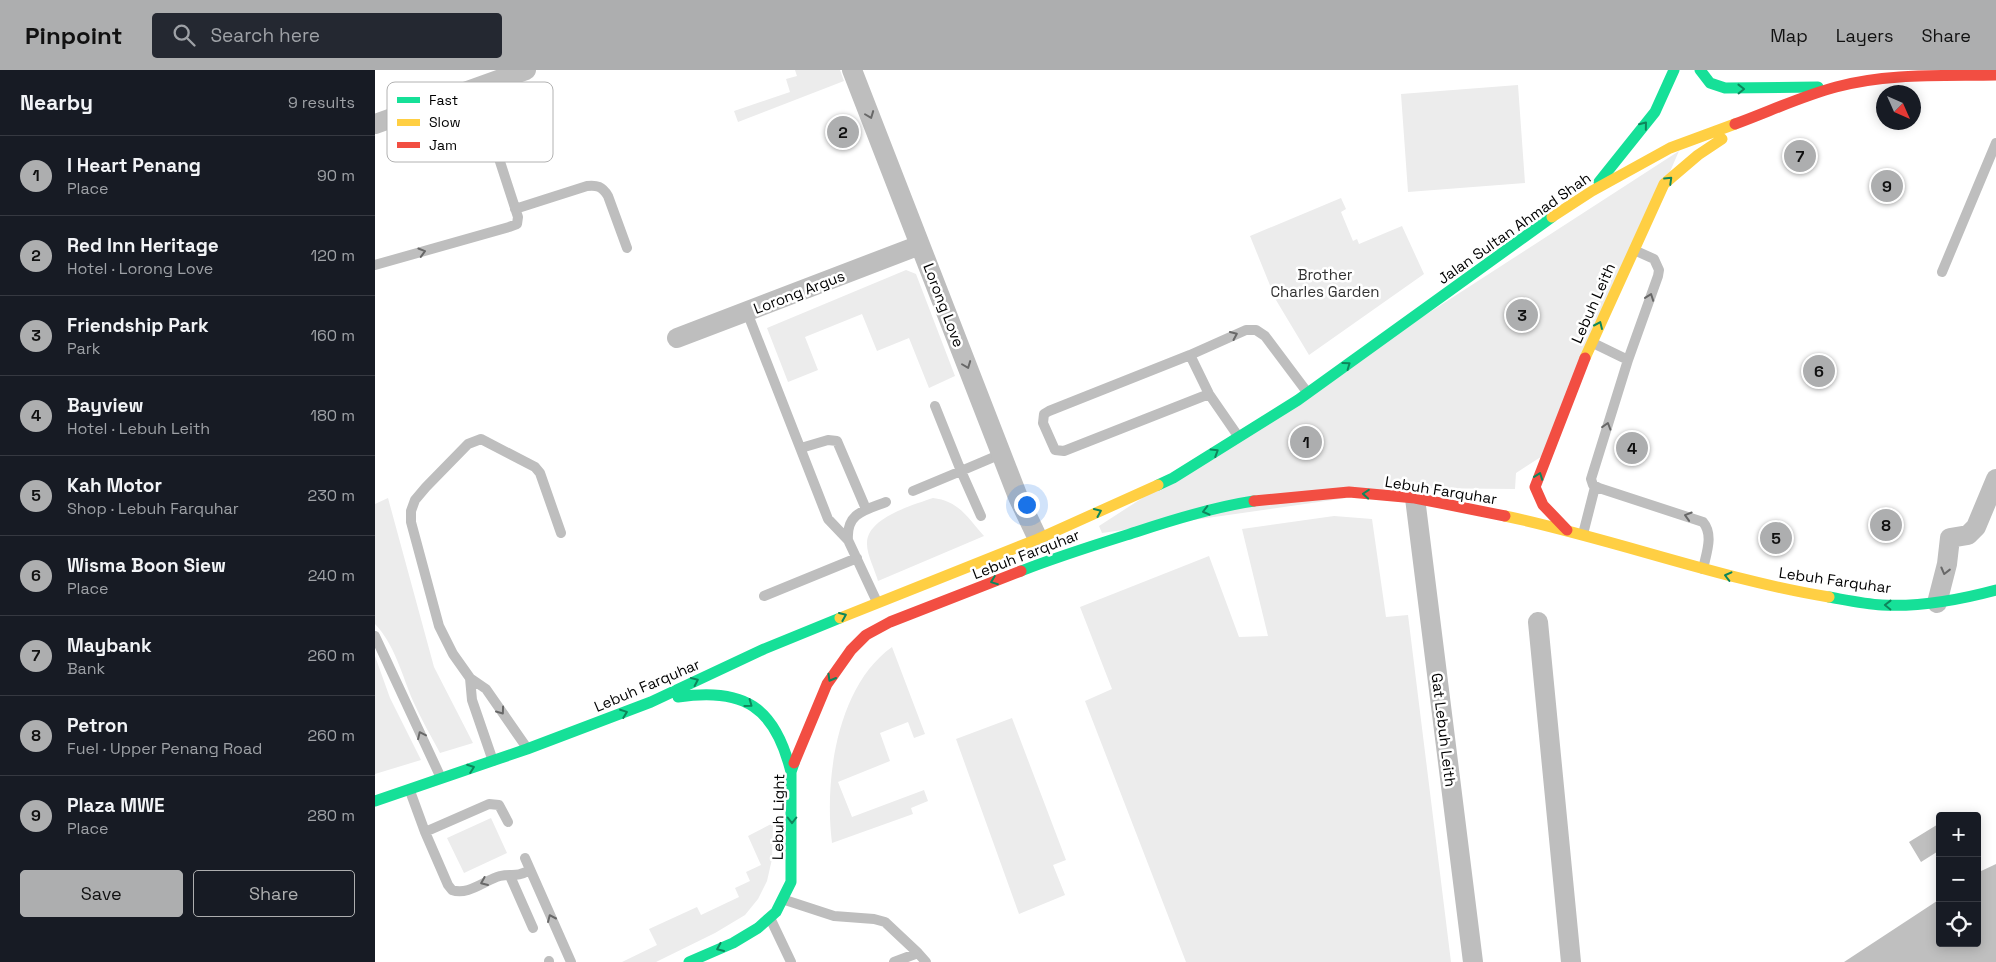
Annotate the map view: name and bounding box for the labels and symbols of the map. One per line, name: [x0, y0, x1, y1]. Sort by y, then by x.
legend: [387, 82, 553, 162]
one-way arrow: [1737, 84, 1745, 94]
north arrow: [1876, 85, 1921, 130]
text: Fast: [429, 91, 458, 109]
one-way arrow: [864, 111, 874, 119]
text: Slow: [429, 113, 461, 131]
pin: 2: [827, 113, 859, 151]
one-way arrow: [1639, 122, 1647, 131]
text: Jam: [429, 136, 457, 154]
pin: 7: [1784, 137, 1816, 175]
pin: 9: [1871, 167, 1903, 205]
street label: Jalan Sultan Ahmad Shah: [1434, 168, 1594, 288]
one-way arrow: [1664, 177, 1673, 186]
one-way arrow: [417, 248, 425, 258]
street label: Lorong Love: [919, 260, 969, 350]
street label: Lebuh Leith: [1567, 260, 1619, 346]
park label: Brother Charles Garden: [1270, 265, 1380, 301]
street label: Lorong Argus: [751, 266, 847, 318]
one-way arrow: [1644, 293, 1654, 302]
pin: 3: [1506, 296, 1538, 334]
one-way arrow: [1592, 321, 1603, 330]
one-way arrow: [1229, 331, 1238, 342]
pin: 6: [1803, 352, 1835, 390]
one-way arrow: [961, 360, 971, 369]
one-way arrow: [1341, 362, 1351, 371]
one-way arrow: [1602, 422, 1612, 430]
pin: 1: [1290, 423, 1322, 461]
pin: 4: [1616, 429, 1648, 467]
one-way arrow: [1209, 449, 1218, 459]
street label: Lebuh Farquhar: [1384, 472, 1499, 508]
one-way arrow: [1533, 473, 1543, 481]
one-way arrow: [1362, 489, 1370, 500]
your location: [1014, 492, 1040, 518]
one-way arrow: [1201, 505, 1210, 516]
pin: 8: [1870, 506, 1902, 544]
one-way arrow: [1093, 507, 1102, 518]
one-way arrow: [1684, 512, 1693, 522]
pin: 5: [1760, 519, 1792, 557]
street label: Lebuh Farquhar: [970, 525, 1083, 583]
street label: Lebuh Farquhar: [1778, 563, 1893, 597]
one-way arrow: [1940, 567, 1951, 576]
one-way arrow: [1724, 571, 1733, 582]
one-way arrow: [990, 575, 999, 586]
one-way arrow: [1884, 599, 1892, 610]
one-way arrow: [839, 611, 847, 621]
street label: Lebuh Farquhar: [591, 654, 703, 716]
street label: Gat Lebuh Leith: [1428, 672, 1460, 788]
one-way arrow: [827, 673, 837, 682]
one-way arrow: [690, 677, 699, 688]
one-way arrow: [743, 698, 753, 707]
one-way arrow: [495, 705, 505, 714]
one-way arrow: [619, 708, 627, 718]
one-way arrow: [417, 731, 427, 740]
one-way arrow: [466, 764, 475, 774]
street label: Lebuh Light: [768, 774, 788, 860]
one-way arrow: [787, 817, 797, 825]
one-way arrow: [480, 876, 489, 887]
one-way arrow: [547, 914, 557, 923]
one-way arrow: [716, 942, 725, 952]

